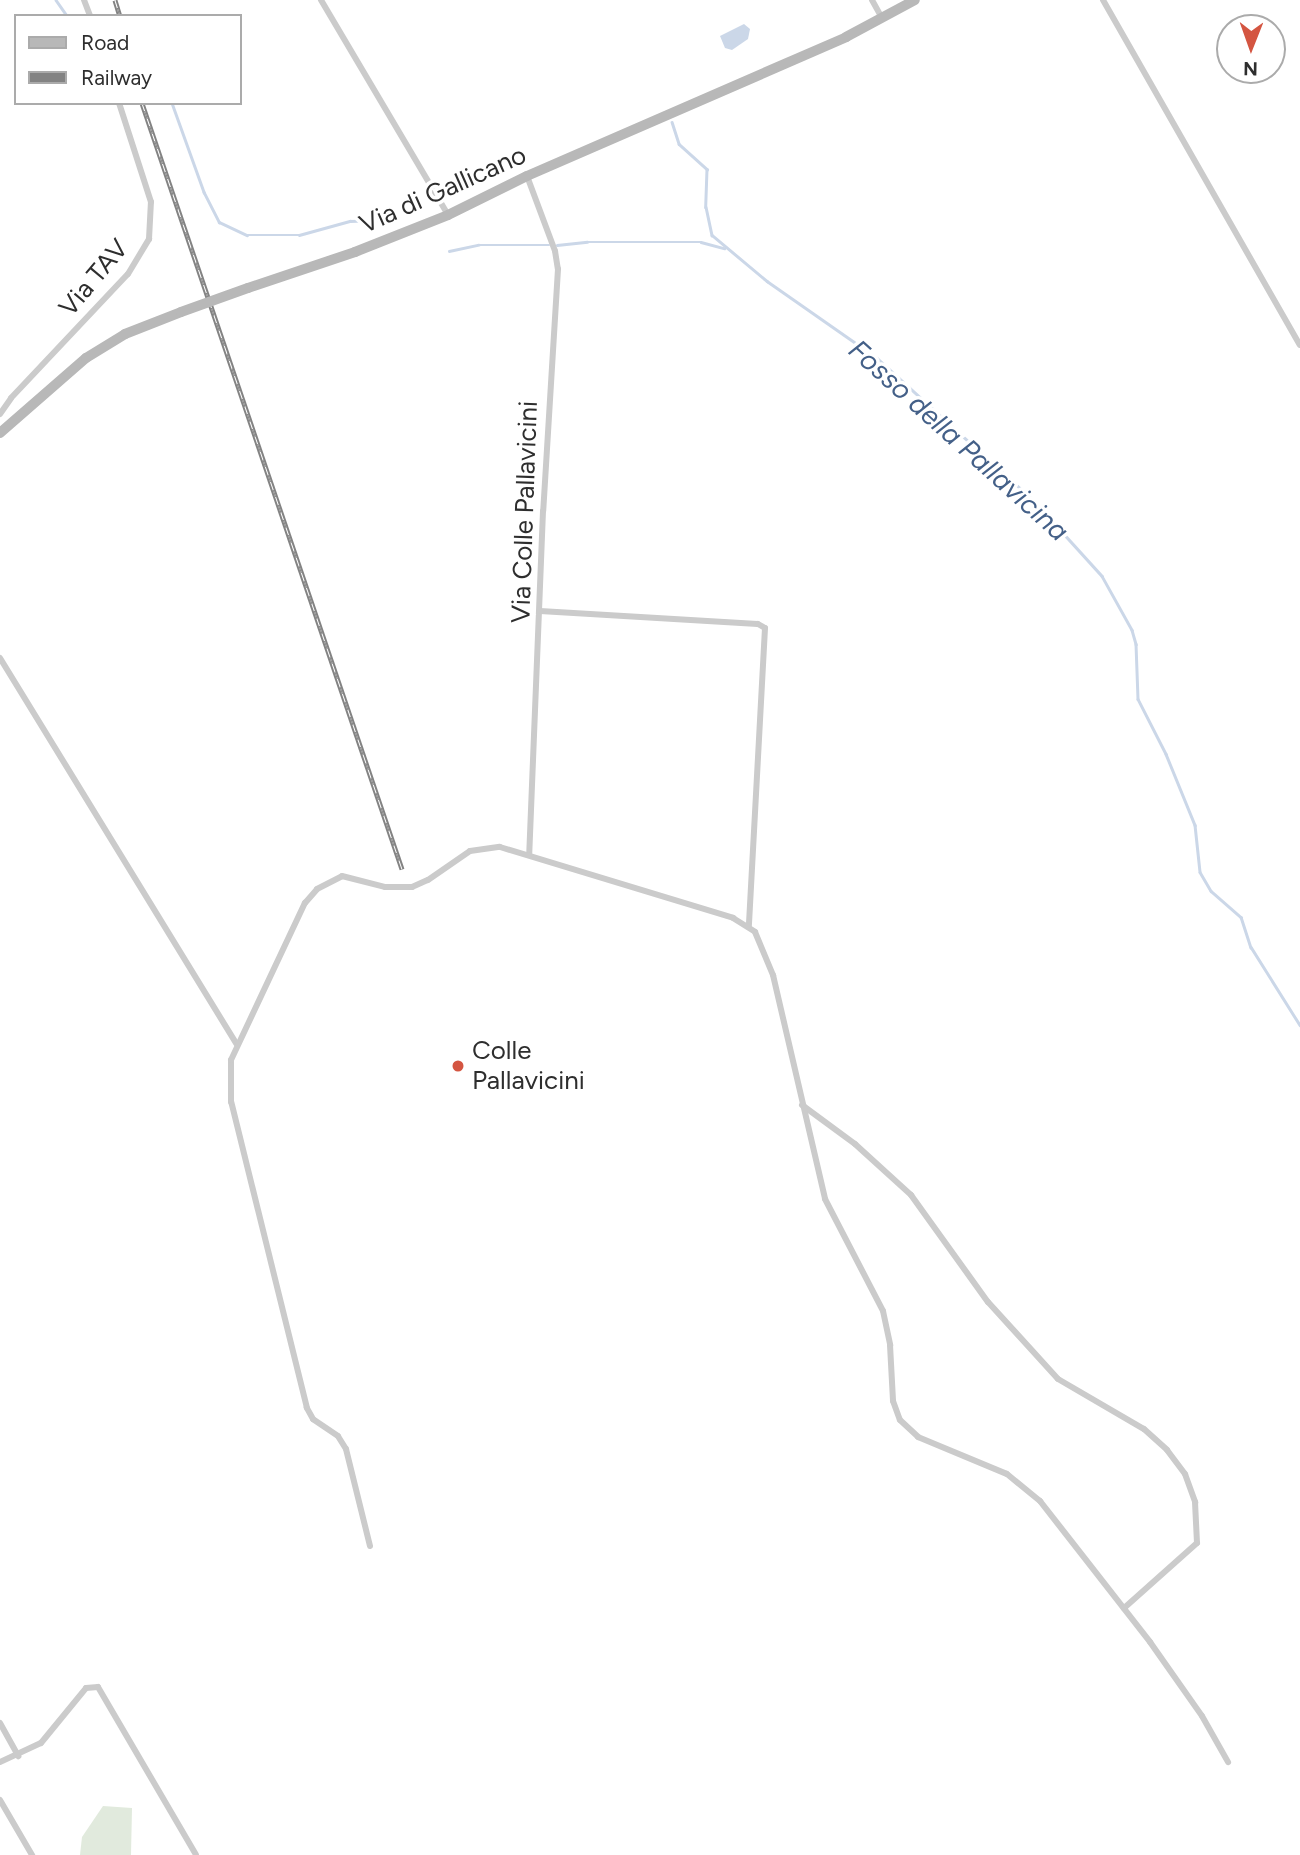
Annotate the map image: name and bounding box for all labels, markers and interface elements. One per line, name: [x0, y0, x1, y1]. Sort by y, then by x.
legend: [14, 14, 242, 105]
north arrow: [1216, 14, 1286, 84]
text: Road: [81, 30, 129, 55]
text: N: [1243, 57, 1258, 80]
text: Railway: [81, 65, 152, 90]
street label: Via di Gallicano: [355, 139, 531, 241]
street label: Via TAV: [53, 233, 135, 323]
water label: Fosso della Pallavicina: [842, 332, 1076, 548]
street label: Via Colle Pallavicini: [506, 400, 544, 624]
place label: Colle Pallavicini: [472, 1035, 585, 1096]
marker: Colle Pallavicini: [450, 1058, 466, 1074]

